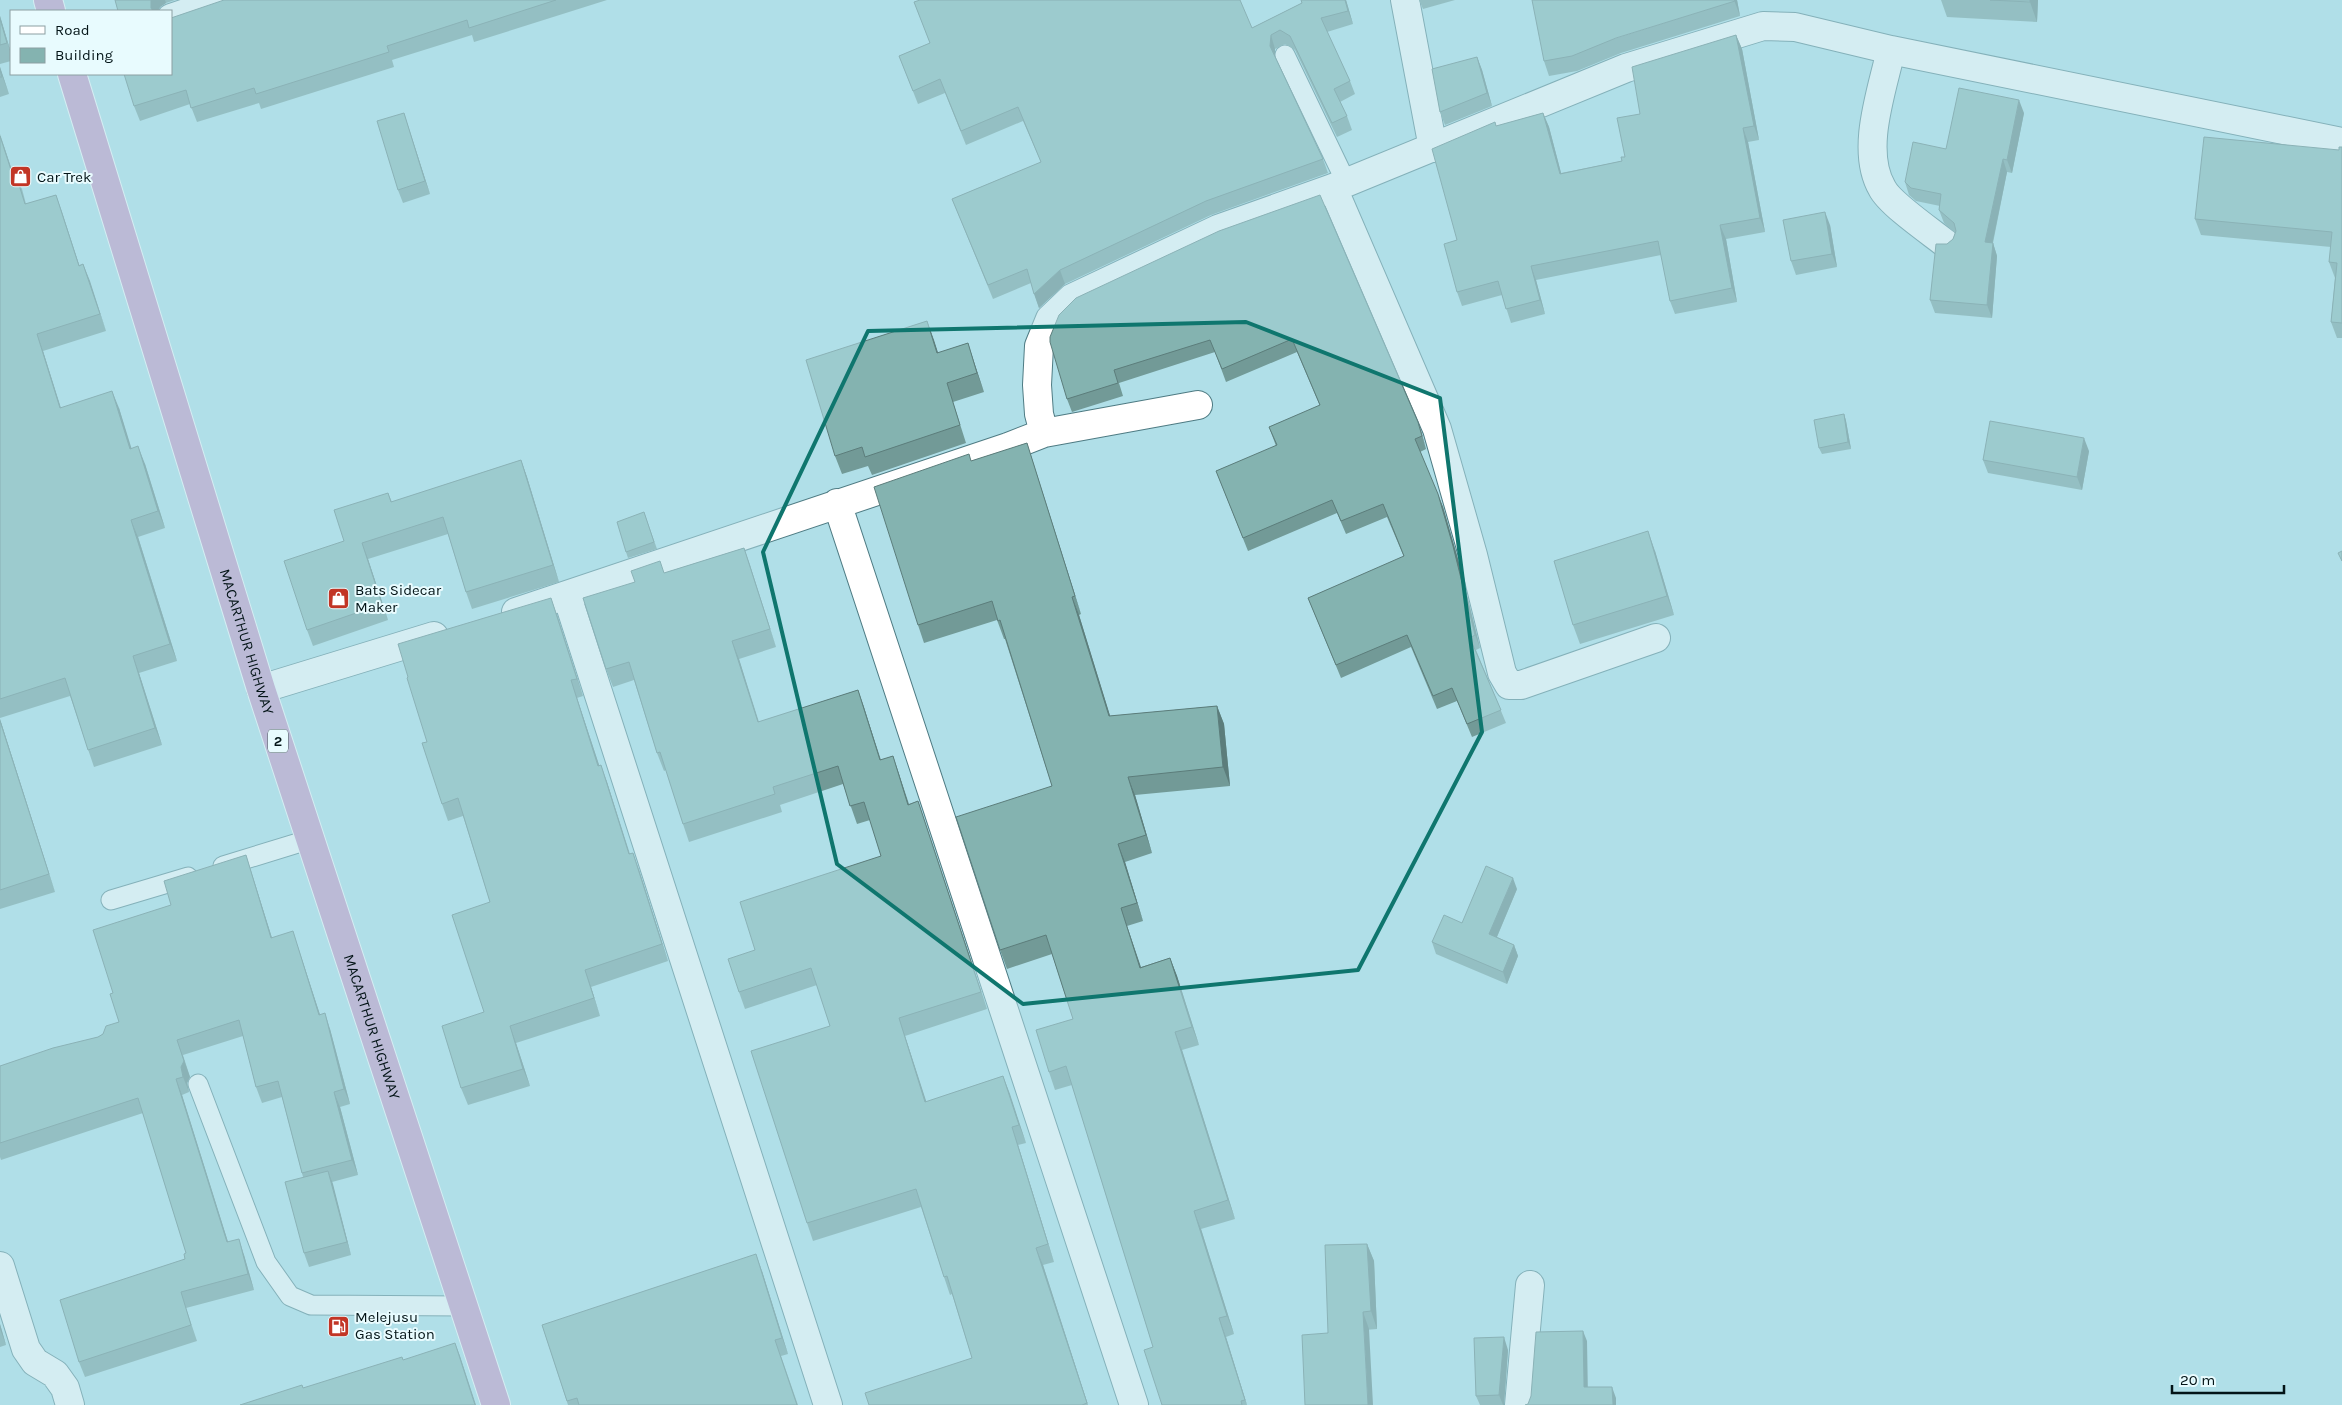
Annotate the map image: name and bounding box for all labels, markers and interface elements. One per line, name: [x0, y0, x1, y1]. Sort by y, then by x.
legend: [10, 10, 172, 75]
text: Road: [55, 21, 90, 39]
text: Building: [55, 46, 113, 64]
shop icon: Car Trek: [9, 165, 33, 189]
place label: Car Trek: [37, 168, 91, 186]
street label: MACARTHUR HIGHWAY: [216, 567, 278, 718]
place label: Bats Sidecar Maker: [355, 581, 442, 616]
shop icon: Bats Sidecar Maker: [327, 587, 351, 611]
road number: 2: [268, 729, 288, 752]
street label: MACARTHUR HIGHWAY: [340, 952, 404, 1103]
place label: Melejusu Gas Station: [355, 1308, 435, 1343]
fuel station icon: Melejusu Gas Station: [327, 1314, 351, 1338]
scale bar: [2172, 1362, 2284, 1394]
text: 20 m: [2180, 1371, 2215, 1389]

